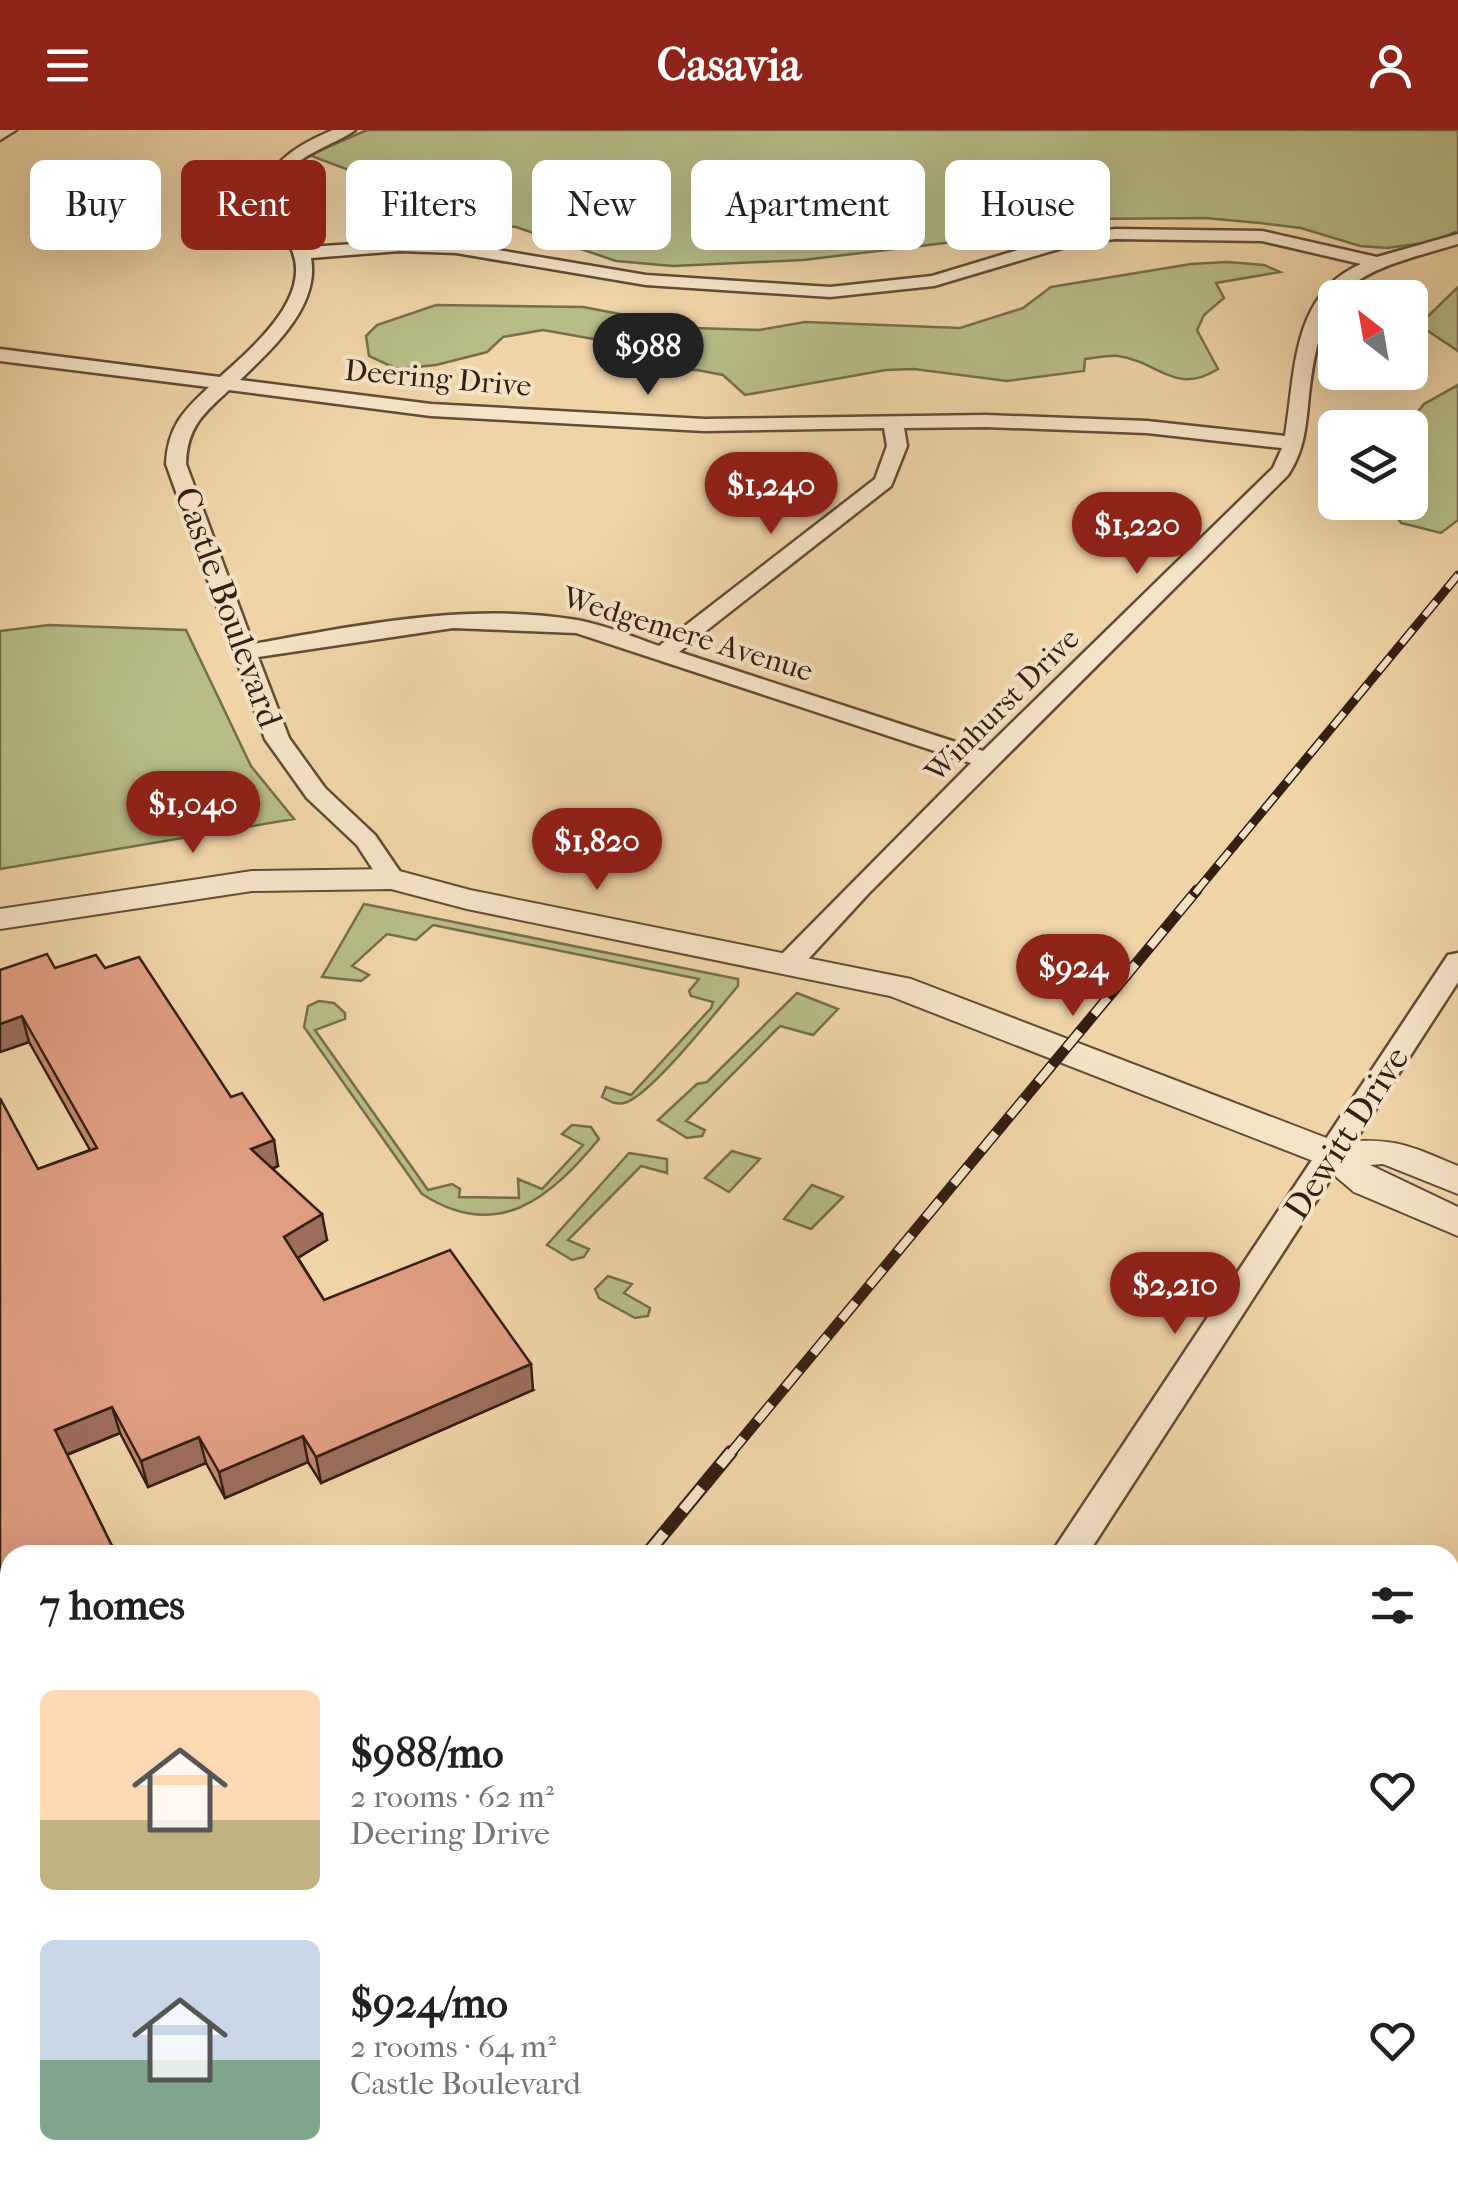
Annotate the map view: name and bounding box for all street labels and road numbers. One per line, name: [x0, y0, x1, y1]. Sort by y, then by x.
street label: Deering Drive: [343, 353, 533, 404]
street label: Castle Boulevard: [166, 481, 291, 734]
street label: Wedgemere Avenue: [558, 579, 817, 689]
street label: Winhurst Drive: [917, 621, 1087, 790]
street label: Dewitt Drive: [1275, 1039, 1418, 1227]

